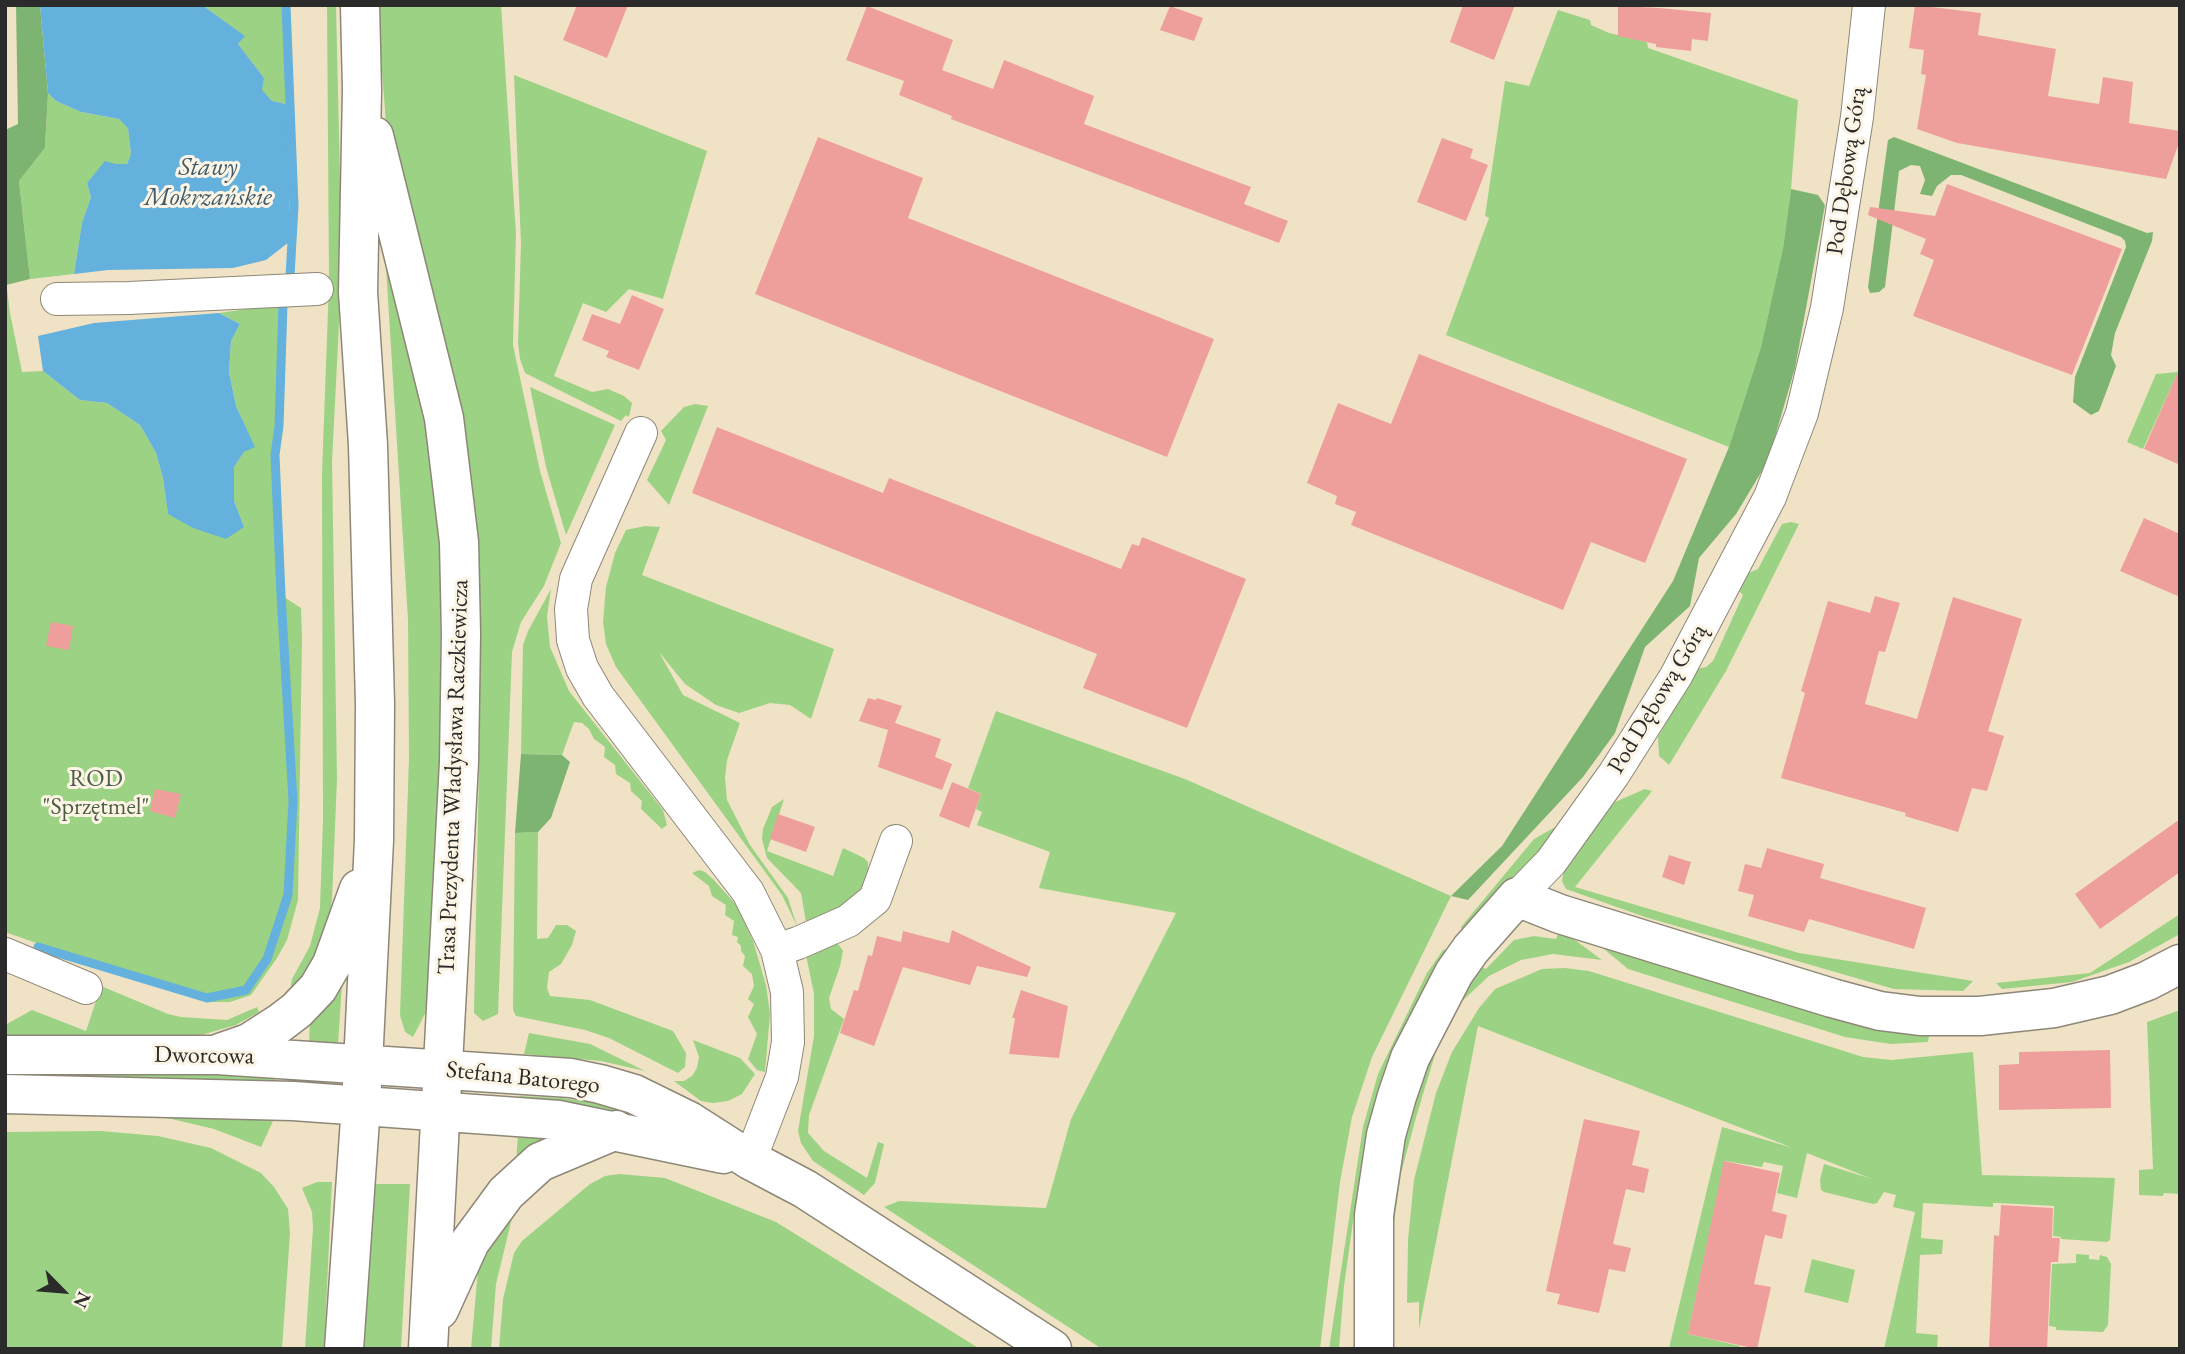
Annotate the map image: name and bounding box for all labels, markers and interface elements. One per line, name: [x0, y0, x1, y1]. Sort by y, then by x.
street label: Pod Dębową Górą: [1821, 85, 1873, 257]
water label: Stawy Mokrzańskie: [144, 152, 272, 214]
street label: Trasa Prezydenta Władysława Raczkiewicza: [433, 579, 475, 975]
street label: Pod Dębową Górą: [1602, 619, 1714, 779]
park label: ROD "Sprzętmel": [42, 765, 150, 821]
street label: Dworcowa: [154, 1041, 254, 1071]
street label: Stefana Batorego: [445, 1056, 601, 1100]
north arrow: [28, 1256, 98, 1326]
text: N: [68, 1288, 97, 1312]

